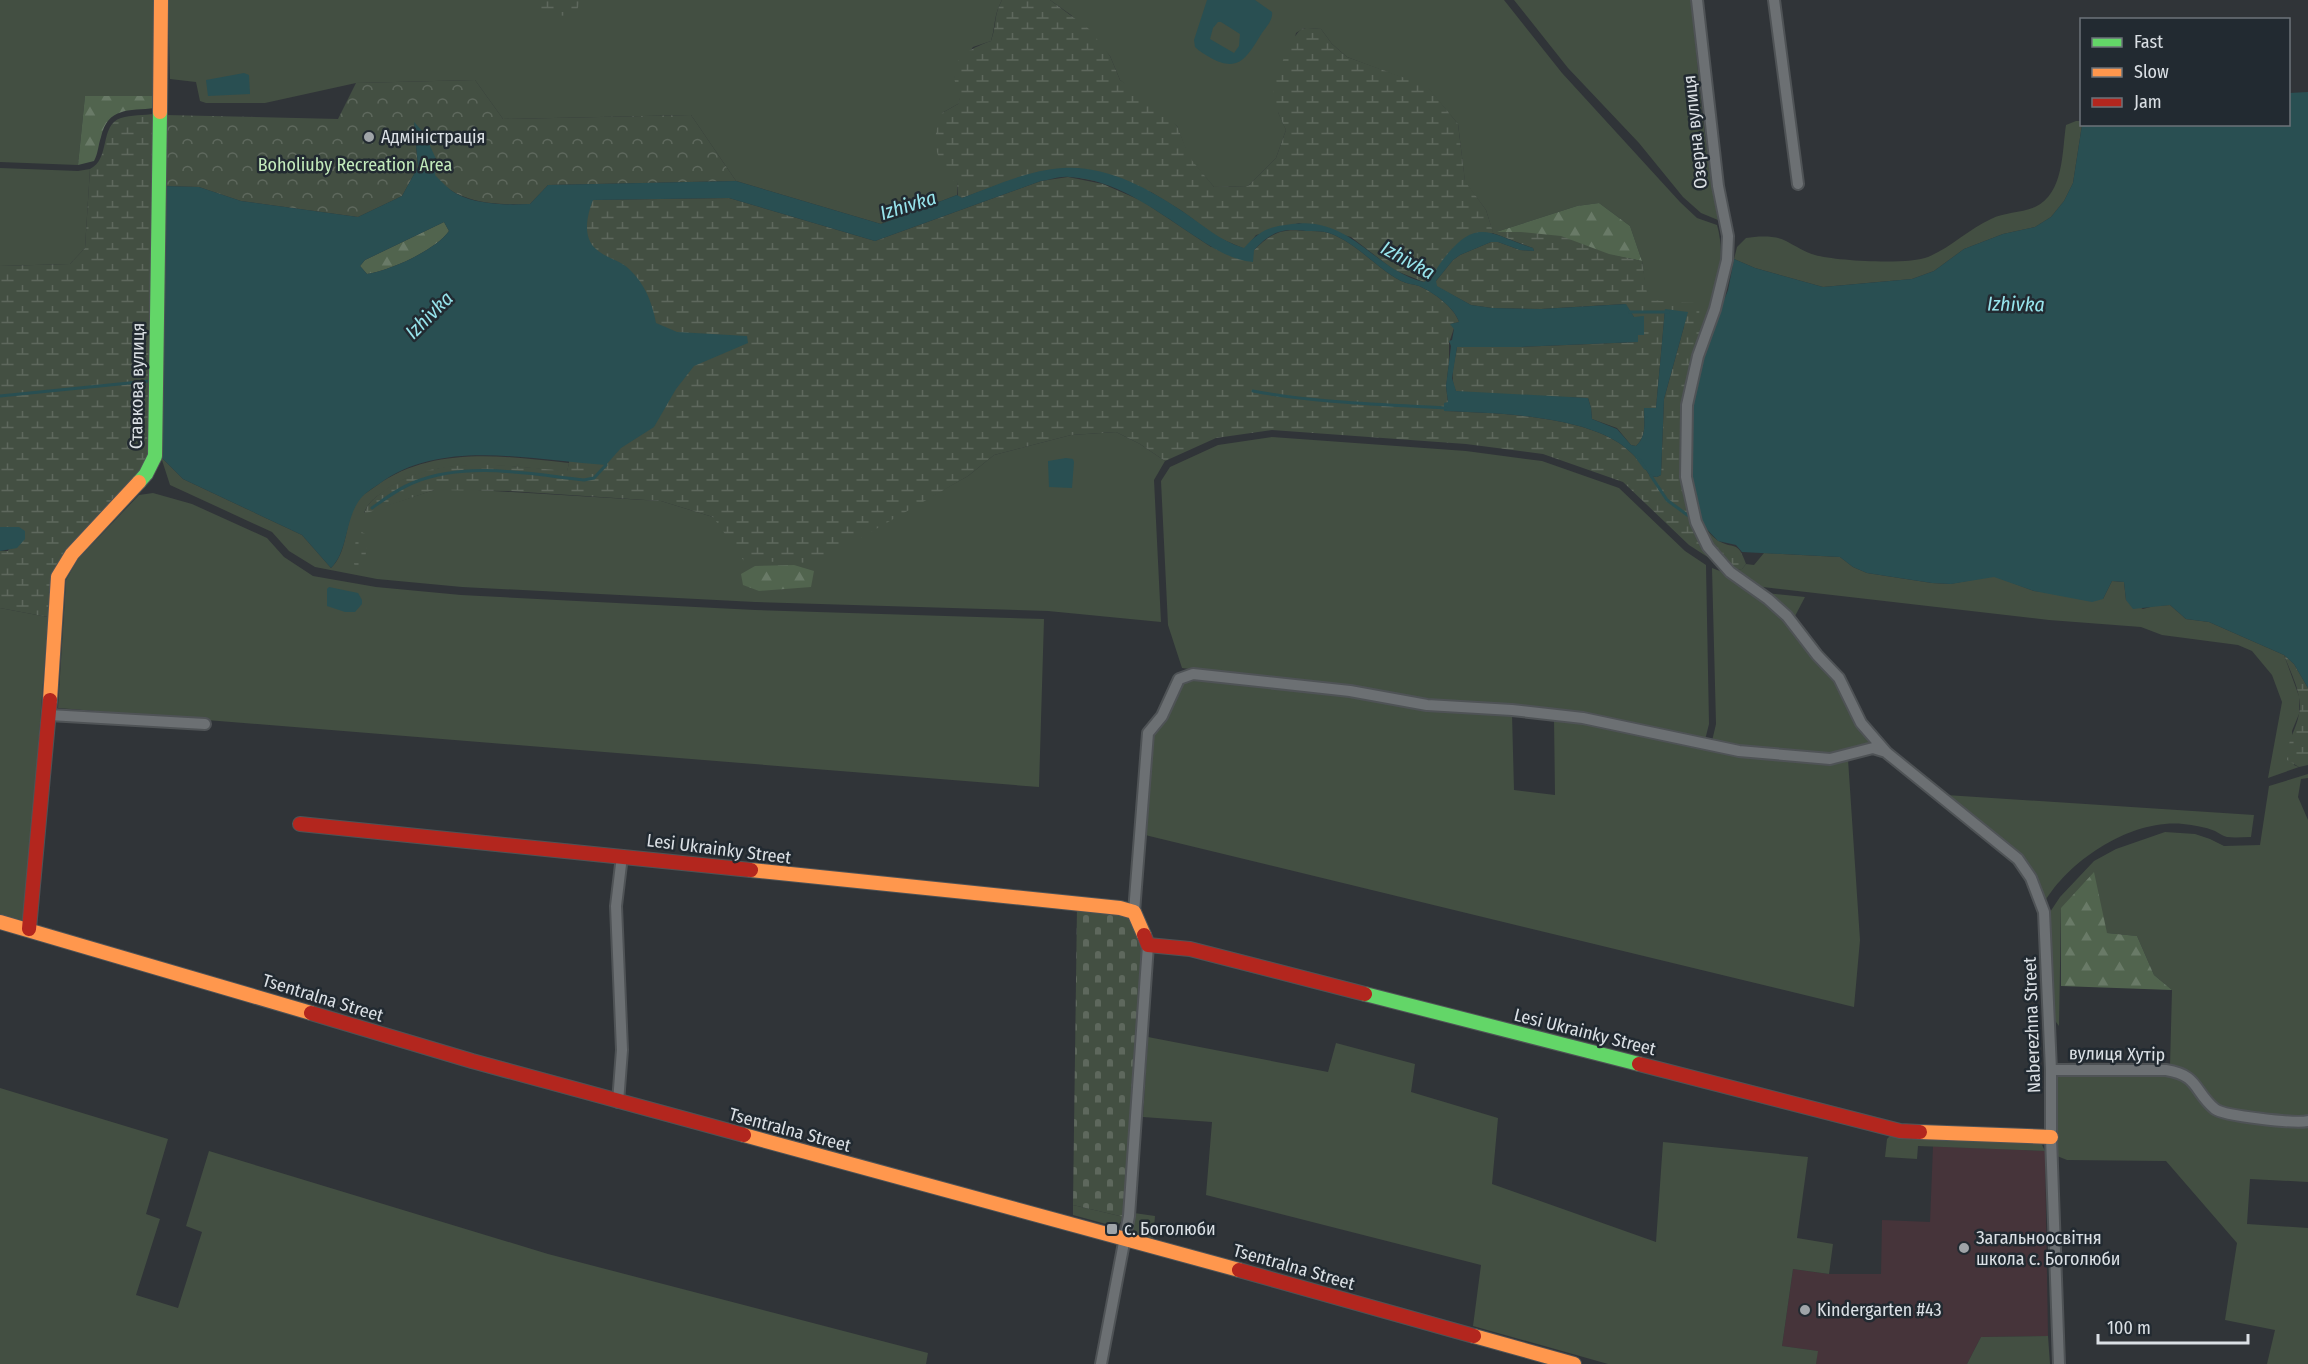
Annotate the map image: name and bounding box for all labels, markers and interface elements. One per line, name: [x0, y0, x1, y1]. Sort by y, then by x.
legend: [2080, 18, 2290, 126]
text: Fast: [2134, 31, 2163, 53]
text: Slow: [2134, 61, 2169, 83]
street label: Озерна вулиця: [1678, 74, 1712, 190]
text: Jam: [2134, 91, 2162, 113]
place label: Адміністрація: [381, 126, 485, 148]
marker: Адміністрація: [362, 130, 376, 144]
park label: Boholiuby Recreation Area: [258, 154, 452, 176]
water label: Izhivka: [877, 185, 939, 225]
water label: Izhivka: [1377, 236, 1439, 284]
water label: Izhivka: [400, 286, 458, 344]
water label: Izhivka: [1987, 291, 2045, 317]
street label: Ставкова вулиця: [125, 323, 149, 449]
street label: Lesi Ukrainky Street: [646, 829, 793, 869]
street label: Naberezhna Street: [2019, 956, 2045, 1093]
street label: Tsentralna Street: [260, 969, 386, 1027]
street label: Lesi Ukrainky Street: [1512, 1004, 1658, 1060]
street label: вулиця Хутір: [2069, 1042, 2165, 1066]
street label: Tsentralna Street: [727, 1103, 853, 1157]
place label: с. Боголюби: [1124, 1218, 1216, 1240]
marker: с. Боголюби: [1105, 1222, 1119, 1236]
place label: Загальноосвітня школа с. Боголюби: [1976, 1227, 2120, 1270]
street label: Tsentralna Street: [1231, 1239, 1357, 1295]
marker: Загальноосвітня школа с. Боголюби: [1957, 1241, 1971, 1255]
place label: Kindergarten #43: [1817, 1299, 1942, 1321]
marker: Kindergarten #43: [1798, 1303, 1812, 1317]
scale bar: [2098, 1307, 2248, 1345]
text: 100 m: [2107, 1317, 2151, 1339]

